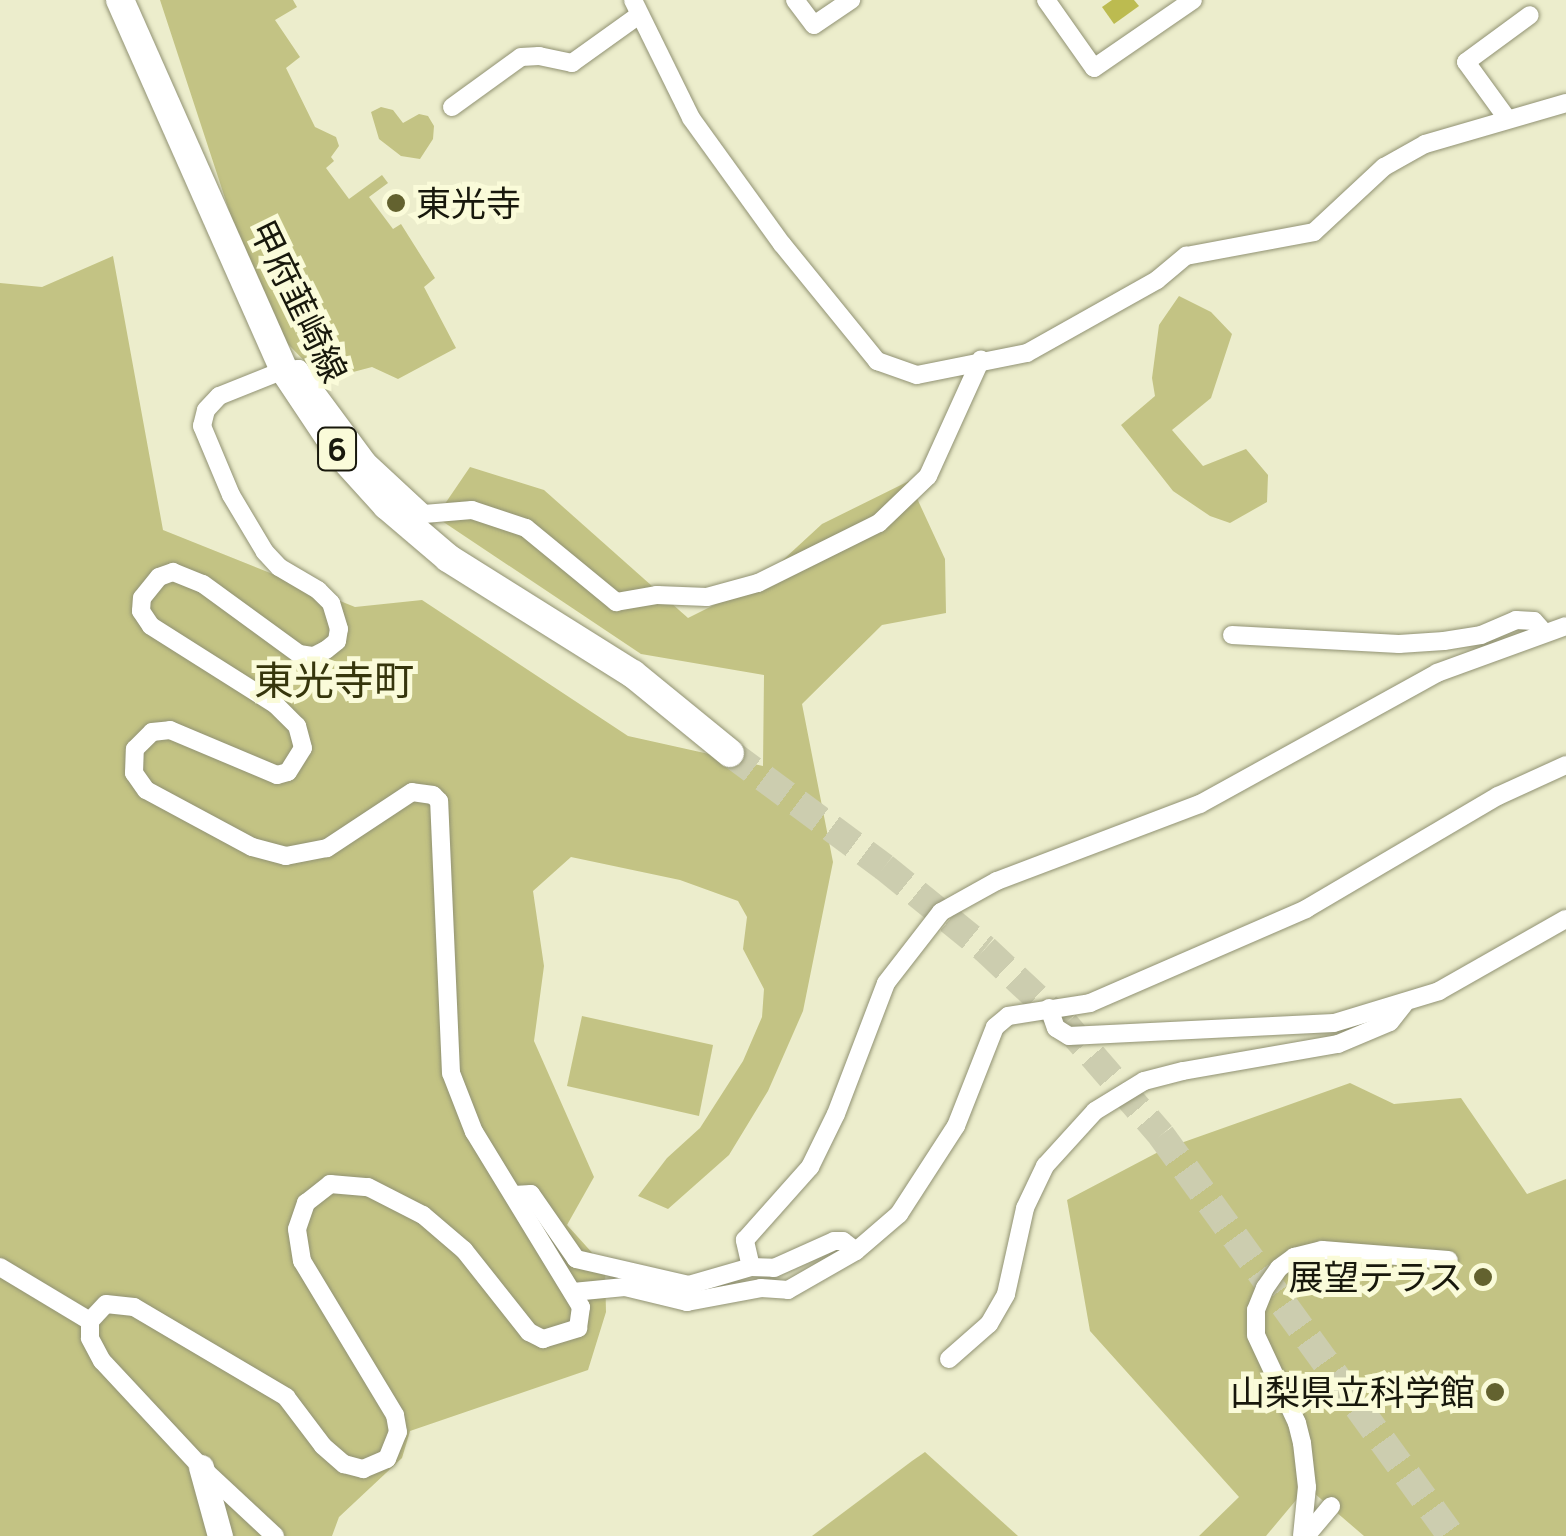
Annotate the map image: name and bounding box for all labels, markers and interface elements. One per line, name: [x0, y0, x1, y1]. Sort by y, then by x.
place label: 東光寺: [416, 182, 521, 224]
marker: 東光寺: [385, 192, 407, 214]
street label: 甲府韮崎線: [242, 213, 356, 389]
road number: 6: [317, 422, 357, 476]
district label: 東光寺町: [254, 656, 414, 704]
place label: 展望テラス: [1288, 1256, 1463, 1298]
marker: 展望テラス: [1472, 1266, 1494, 1288]
place label: 山梨県立科学館: [1230, 1371, 1475, 1413]
marker: 山梨県立科学館: [1484, 1381, 1506, 1403]

